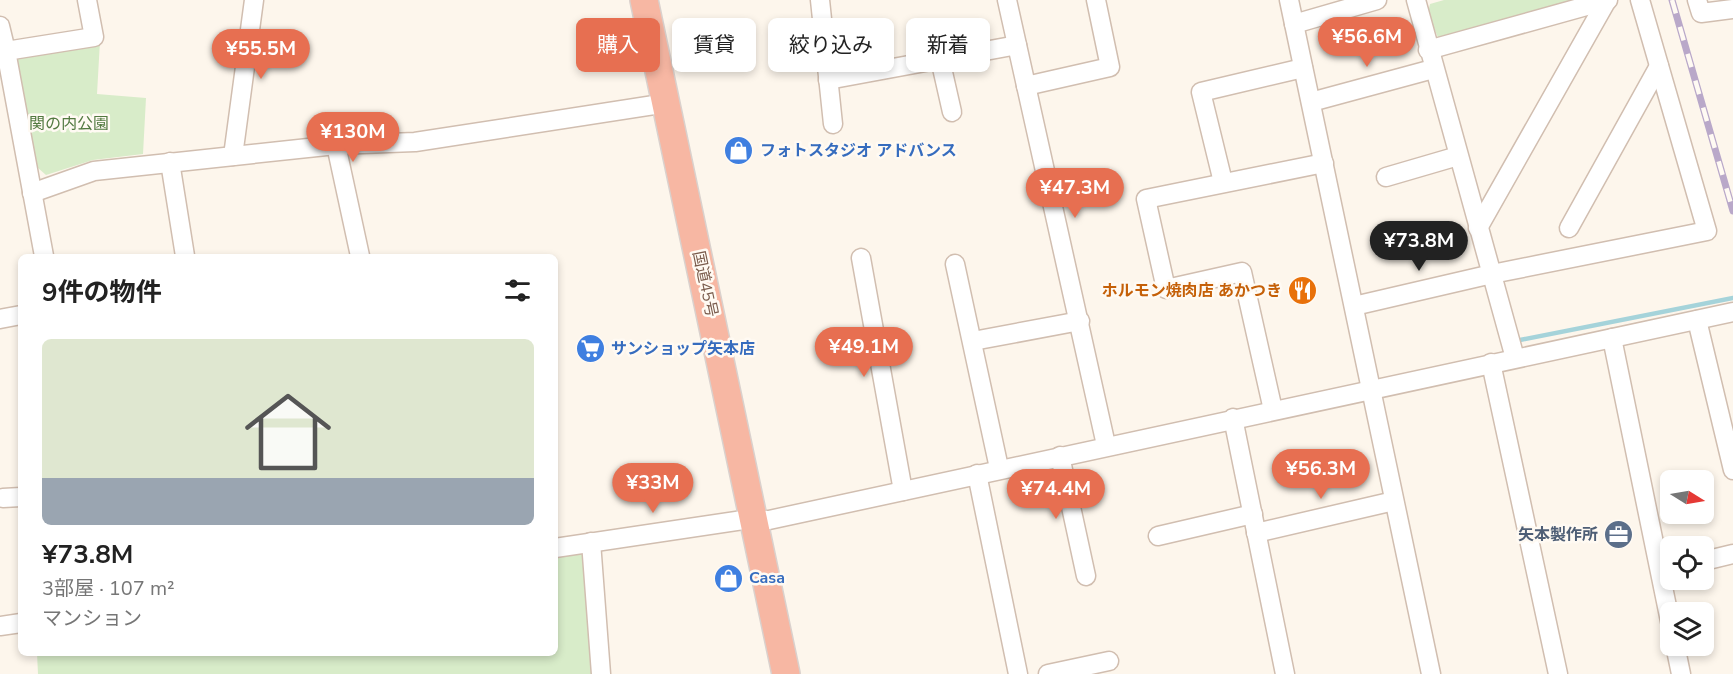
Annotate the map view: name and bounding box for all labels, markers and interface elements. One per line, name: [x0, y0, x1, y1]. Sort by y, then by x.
pin: ¥56.6M: [1318, 17, 1416, 68]
chip: 購入: [576, 18, 660, 72]
chip: 賃貸: [672, 18, 756, 72]
chip: 絞り込み: [768, 18, 894, 72]
chip: 新着: [906, 18, 990, 72]
text: ¥56.6M: [1332, 23, 1402, 50]
pin: ¥55.5M: [212, 29, 310, 80]
text: ¥55.5M: [226, 35, 296, 62]
pin: ¥130M: [311, 112, 395, 163]
park label: 関の内公園: [29, 113, 109, 135]
text: ¥130M: [320, 118, 386, 145]
shop icon: フォトスタジオ アドバンス: [723, 135, 755, 167]
place label: フォトスタジオ アドバンス: [760, 140, 957, 162]
pin: ¥47.3M: [1026, 168, 1124, 219]
text: ¥47.3M: [1040, 174, 1110, 201]
pin: ¥73.8M: [1370, 221, 1468, 272]
text: ¥73.8M: [1384, 227, 1454, 254]
street label: 国道45号: [687, 249, 723, 319]
icon: filters: [501, 274, 534, 307]
text: 9件の物件: [42, 275, 162, 310]
restaurant icon: ホルモン焼肉店 あかつき: [1287, 275, 1319, 307]
place label: ホルモン焼肉店 あかつき: [1102, 280, 1282, 302]
pin: ¥49.1M: [815, 327, 913, 378]
supermarket icon: サンショップ矢本店: [574, 333, 606, 365]
text: ¥49.1M: [829, 333, 899, 360]
place label: サンショップ矢本店: [611, 338, 755, 360]
icon: home: [234, 378, 342, 486]
pin: ¥56.3M: [1272, 449, 1370, 500]
text: ¥56.3M: [1286, 455, 1356, 482]
pin: ¥33M: [617, 463, 689, 514]
text: ¥33M: [626, 469, 680, 496]
pin: ¥74.4M: [1007, 469, 1105, 520]
north arrow: [1660, 470, 1714, 524]
map controls: [1660, 470, 1714, 656]
text: ¥74.4M: [1021, 475, 1091, 502]
office icon: 矢本製作所: [1603, 519, 1635, 551]
place label: 矢本製作所: [1518, 524, 1598, 546]
button: locate: [1660, 536, 1714, 590]
text: ¥73.8M: [42, 537, 133, 572]
shop icon: Casa: [712, 562, 744, 594]
place label: Casa: [749, 567, 785, 589]
text: 3部屋 · 107 m²: [42, 575, 175, 602]
button: layers: [1660, 602, 1714, 656]
text: マンション: [42, 605, 142, 632]

